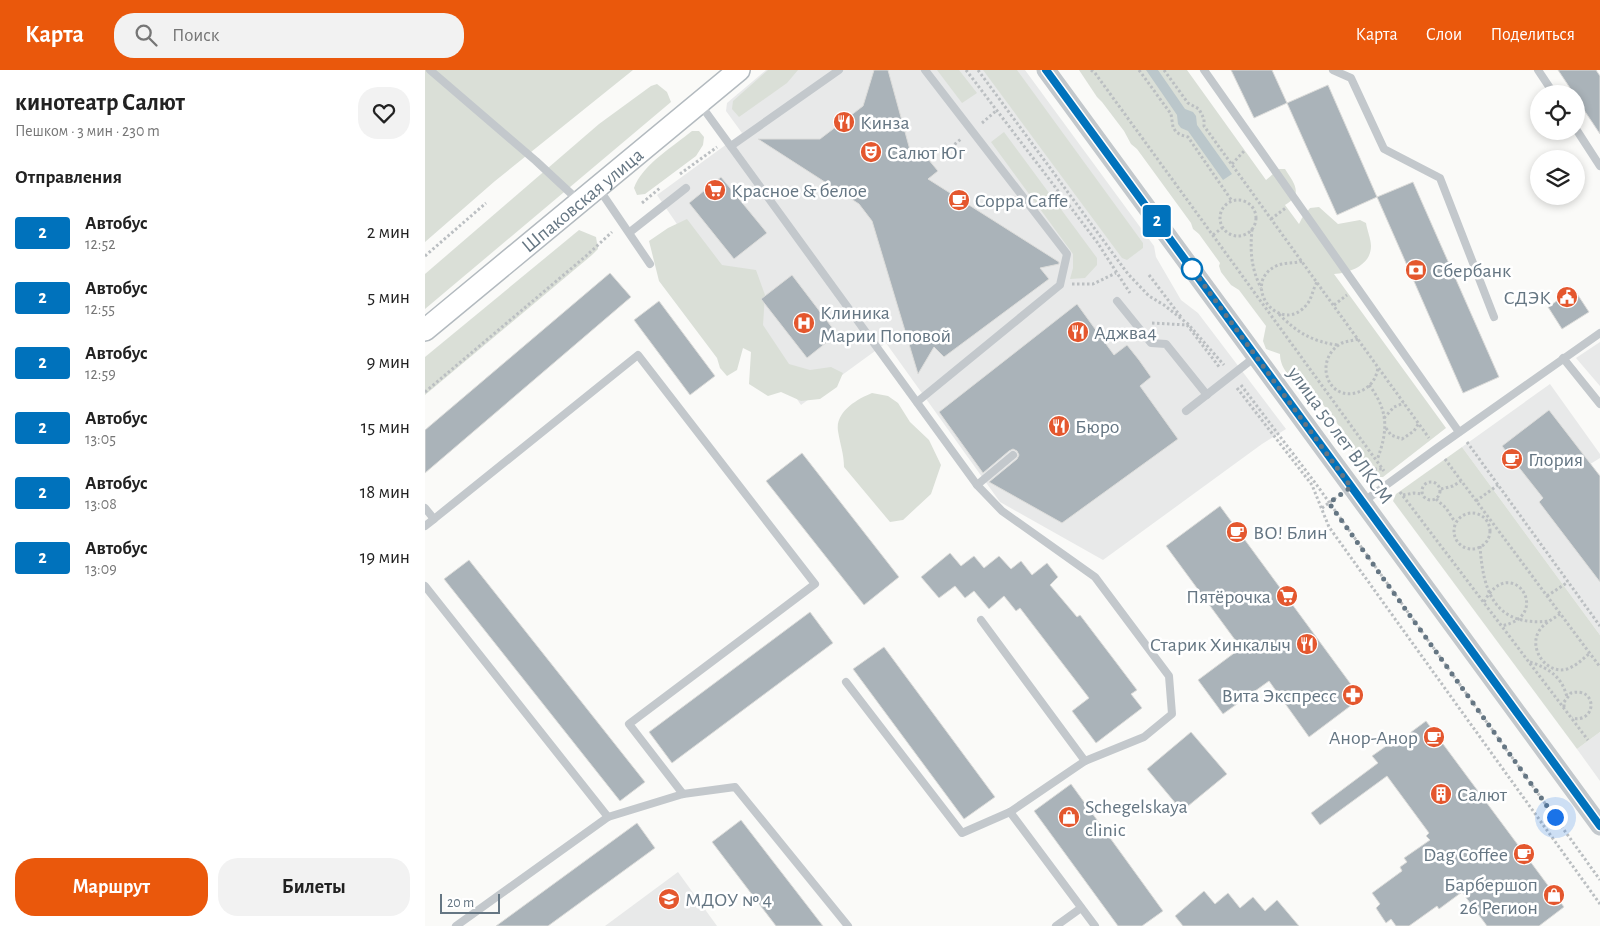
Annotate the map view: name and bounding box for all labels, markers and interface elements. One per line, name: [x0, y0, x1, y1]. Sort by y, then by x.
search box: [114, 13, 464, 58]
icon: search: [132, 21, 160, 49]
text: Карта: [25, 23, 84, 47]
text: Поиск: [172, 26, 219, 45]
text: Карта: [1356, 26, 1398, 44]
text: Слои: [1426, 26, 1462, 44]
text: Поделиться: [1490, 26, 1575, 44]
map controls: [1530, 85, 1585, 205]
button: locate: [1530, 85, 1585, 140]
button: heart: [358, 87, 410, 139]
text: кинотеатр Салют: [15, 91, 185, 115]
restaurant icon: Кинза: [832, 110, 856, 134]
place label: Кинза: [860, 113, 910, 133]
text: Пешком · 3 мин · 230 m: [15, 123, 160, 139]
theatre icon: Салют Юг: [859, 140, 883, 164]
place label: Салют Юг: [887, 143, 965, 163]
street label: Шпаковская улица: [518, 145, 647, 257]
button: layers: [1530, 150, 1585, 205]
text: Отправления: [15, 168, 122, 187]
supermarket icon: Красное & белое: [703, 178, 727, 202]
place label: Красное & белое: [731, 181, 867, 201]
cafe icon: Coppa Caffe: [947, 188, 971, 212]
place label: Coppa Caffe: [975, 191, 1068, 211]
line badge: 2: [1141, 205, 1173, 237]
text: 2: [1153, 212, 1161, 230]
text: Автобус: [85, 214, 148, 233]
text: 2 мин: [367, 223, 410, 242]
text: 2: [38, 224, 47, 242]
text: 12:52: [85, 236, 115, 252]
unlabelled marker: [1181, 258, 1203, 280]
bank icon: Сбербанк: [1404, 258, 1428, 282]
place label: Сбербанк: [1432, 261, 1511, 281]
text: Автобус: [85, 279, 148, 298]
public building icon: СДЭК: [1555, 285, 1579, 309]
text: 5 мин: [367, 288, 410, 307]
place label: СДЭК: [1504, 288, 1551, 308]
text: 2: [38, 289, 47, 307]
text: 12:55: [85, 301, 115, 317]
place label: Клиника Марии Поповой: [820, 303, 951, 346]
hospital icon: Клиника Марии Поповой: [792, 311, 816, 335]
restaurant icon: Аджва4: [1066, 320, 1090, 344]
place label: Аджва4: [1094, 323, 1157, 343]
text: Автобус: [85, 344, 148, 363]
text: 9 мин: [366, 353, 410, 372]
text: 2: [38, 354, 47, 372]
street label: улица 50 лет ВЛКСМ: [1283, 362, 1397, 508]
text: 12:59: [85, 366, 116, 382]
text: Автобус: [85, 409, 148, 428]
restaurant icon: Бюро: [1047, 414, 1071, 438]
place label: Бюро: [1075, 417, 1120, 437]
text: 15 мин: [361, 418, 410, 437]
text: 2: [38, 419, 47, 437]
text: 13:05: [85, 431, 116, 447]
cafe icon: Глория: [1500, 447, 1524, 471]
place label: Глория: [1528, 450, 1583, 470]
text: Автобус: [85, 474, 148, 493]
text: 18 мин: [360, 483, 410, 502]
text: 2: [38, 484, 47, 502]
text: 13:08: [85, 496, 117, 512]
cafe icon: ВО! Блин: [1225, 520, 1249, 544]
place label: ВО! Блин: [1253, 523, 1328, 543]
text: Автобус: [85, 539, 148, 558]
text: 19 мин: [360, 548, 410, 567]
text: 2: [38, 549, 47, 567]
text: 13:09: [85, 561, 117, 577]
supermarket icon: Пятёрочка: [1275, 584, 1299, 608]
place label: Пятёрочка: [1186, 587, 1271, 607]
restaurant icon: Старик Хинкалыч: [1295, 632, 1319, 656]
place label: Старик Хинкалыч: [1150, 635, 1291, 655]
pharmacy icon: Вита Экспресс: [1341, 683, 1365, 707]
place label: Вита Экспресс: [1222, 686, 1337, 706]
cafe icon: Анор-Анор: [1422, 725, 1446, 749]
place label: Анор-Анор: [1329, 728, 1418, 748]
building icon: Салют: [1429, 782, 1453, 806]
place label: Салют: [1457, 785, 1508, 805]
place label: Schegelskaya clinic: [1085, 797, 1188, 840]
shop icon: Schegelskaya clinic: [1057, 805, 1081, 829]
your location: [1543, 805, 1568, 830]
cafe icon: Dag Coffee: [1512, 842, 1536, 866]
place label: Dag Coffee: [1423, 845, 1508, 865]
button: Маршрут: [15, 858, 208, 916]
button: Билеты: [218, 858, 410, 916]
place label: Барбершоп 26 Регион: [1444, 875, 1538, 918]
shop icon: Барбершоп 26 Регион: [1542, 883, 1566, 907]
school or university icon: МДОУ № 4: [657, 887, 681, 911]
place label: МДОУ № 4: [685, 890, 772, 910]
scale bar: [440, 891, 500, 914]
text: 20 m: [447, 896, 474, 910]

